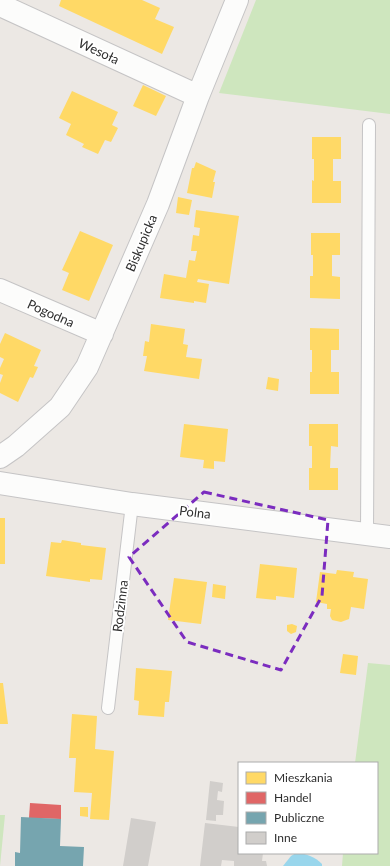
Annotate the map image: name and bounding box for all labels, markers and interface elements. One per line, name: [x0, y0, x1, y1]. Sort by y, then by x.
street label: Wesoła: [76, 35, 122, 67]
street label: Biskupicka: [122, 212, 160, 274]
street label: Pogodna: [25, 296, 77, 330]
street label: Polna: [178, 502, 212, 522]
street label: Rodzinna: [109, 579, 131, 633]
legend: [238, 762, 378, 854]
text: Mieszkania: [274, 770, 333, 785]
text: Handel: [274, 790, 312, 805]
text: Publiczne: [274, 810, 324, 825]
text: Inne: [274, 830, 297, 845]

